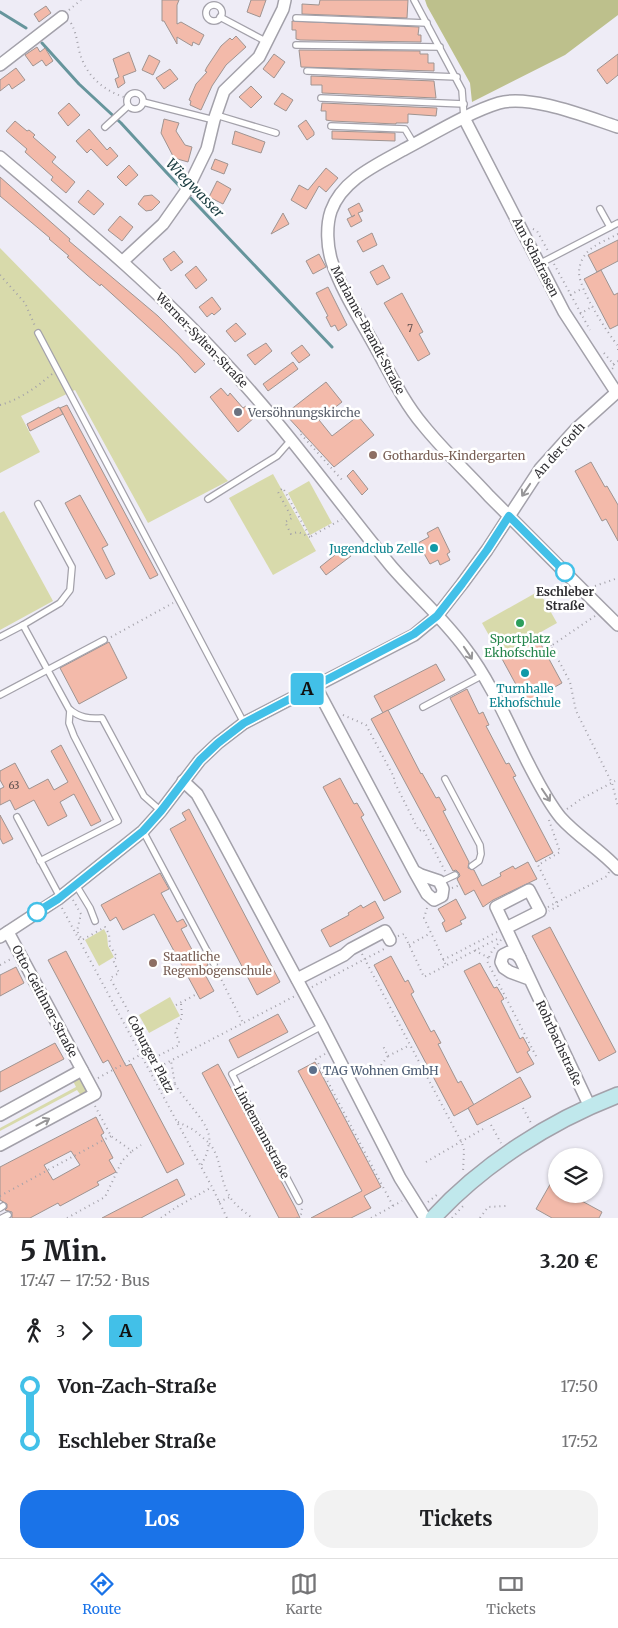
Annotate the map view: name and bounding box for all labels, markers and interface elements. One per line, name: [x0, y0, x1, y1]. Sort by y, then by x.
water label: Wiegwasser: [162, 154, 228, 222]
street label: Am Schafrasen: [509, 214, 563, 299]
street label: Marianne-Brandt-Straße: [328, 263, 408, 397]
street label: Werner-Sylten-Straße: [152, 289, 251, 391]
house number: 7: [407, 322, 413, 335]
place label: Versöhnungskirche: [247, 405, 360, 420]
marker: Versöhnungskirche: [232, 406, 244, 418]
street label: An der Goth: [529, 419, 588, 482]
place label: Gothardus-Kindergarten: [383, 448, 526, 463]
marker: Gothardus-Kindergarten: [367, 449, 379, 461]
one-way arrow: [520, 483, 531, 497]
place label: Jugendclub Zelle: [328, 541, 424, 556]
marker: Jugendclub Zelle: [428, 542, 440, 554]
marker: Eschleber Straße: [555, 562, 575, 582]
place label: Eschleber Straße: [536, 584, 594, 613]
marker: Sportplatz Ekhofschule: [514, 617, 526, 629]
place label: Sportplatz Ekhofschule: [484, 631, 556, 660]
one-way arrow: [463, 646, 473, 660]
marker: Turnhalle Ekhofschule: [519, 667, 531, 679]
line badge: A: [291, 673, 323, 705]
text: A: [301, 677, 313, 700]
place label: Turnhalle Ekhofschule: [489, 681, 561, 710]
house number: 63: [8, 779, 20, 792]
one-way arrow: [541, 788, 551, 802]
unlabelled marker: [27, 902, 47, 922]
street label: Otto-Geithner-Straße: [9, 942, 81, 1060]
place label: Staatliche Regenbogenschule: [163, 949, 272, 978]
marker: Staatliche Regenbogenschule: [147, 957, 159, 969]
street label: Rohrbachstraße: [533, 998, 585, 1088]
street label: Coburger Platz: [124, 1013, 178, 1095]
place label: TAG Wohnen GmbH: [323, 1063, 439, 1078]
marker: TAG Wohnen GmbH: [307, 1064, 319, 1076]
street label: Lindemannstraße: [231, 1083, 293, 1181]
one-way arrow: [35, 1117, 50, 1126]
map controls: [548, 1148, 603, 1203]
button: layers: [548, 1148, 603, 1203]
text: 5 Min.: [20, 1233, 107, 1269]
text: 3.20 €: [540, 1249, 598, 1273]
text: 17:47 – 17:52 · Bus: [20, 1270, 150, 1290]
icon: walk: [20, 1317, 48, 1345]
icon: forward: [73, 1317, 101, 1345]
text: A: [119, 1319, 132, 1342]
text: 3: [56, 1321, 65, 1341]
text: Von-Zach-Straße: [58, 1374, 216, 1398]
text: 17:50: [560, 1376, 598, 1396]
text: Eschleber Straße: [58, 1429, 216, 1453]
text: 17:52: [562, 1431, 598, 1451]
button: Los: [20, 1490, 304, 1548]
button: Tickets: [314, 1490, 598, 1548]
tab: Route: [82, 1570, 121, 1618]
tab: Karte: [286, 1570, 322, 1618]
tab: Tickets: [486, 1570, 536, 1618]

